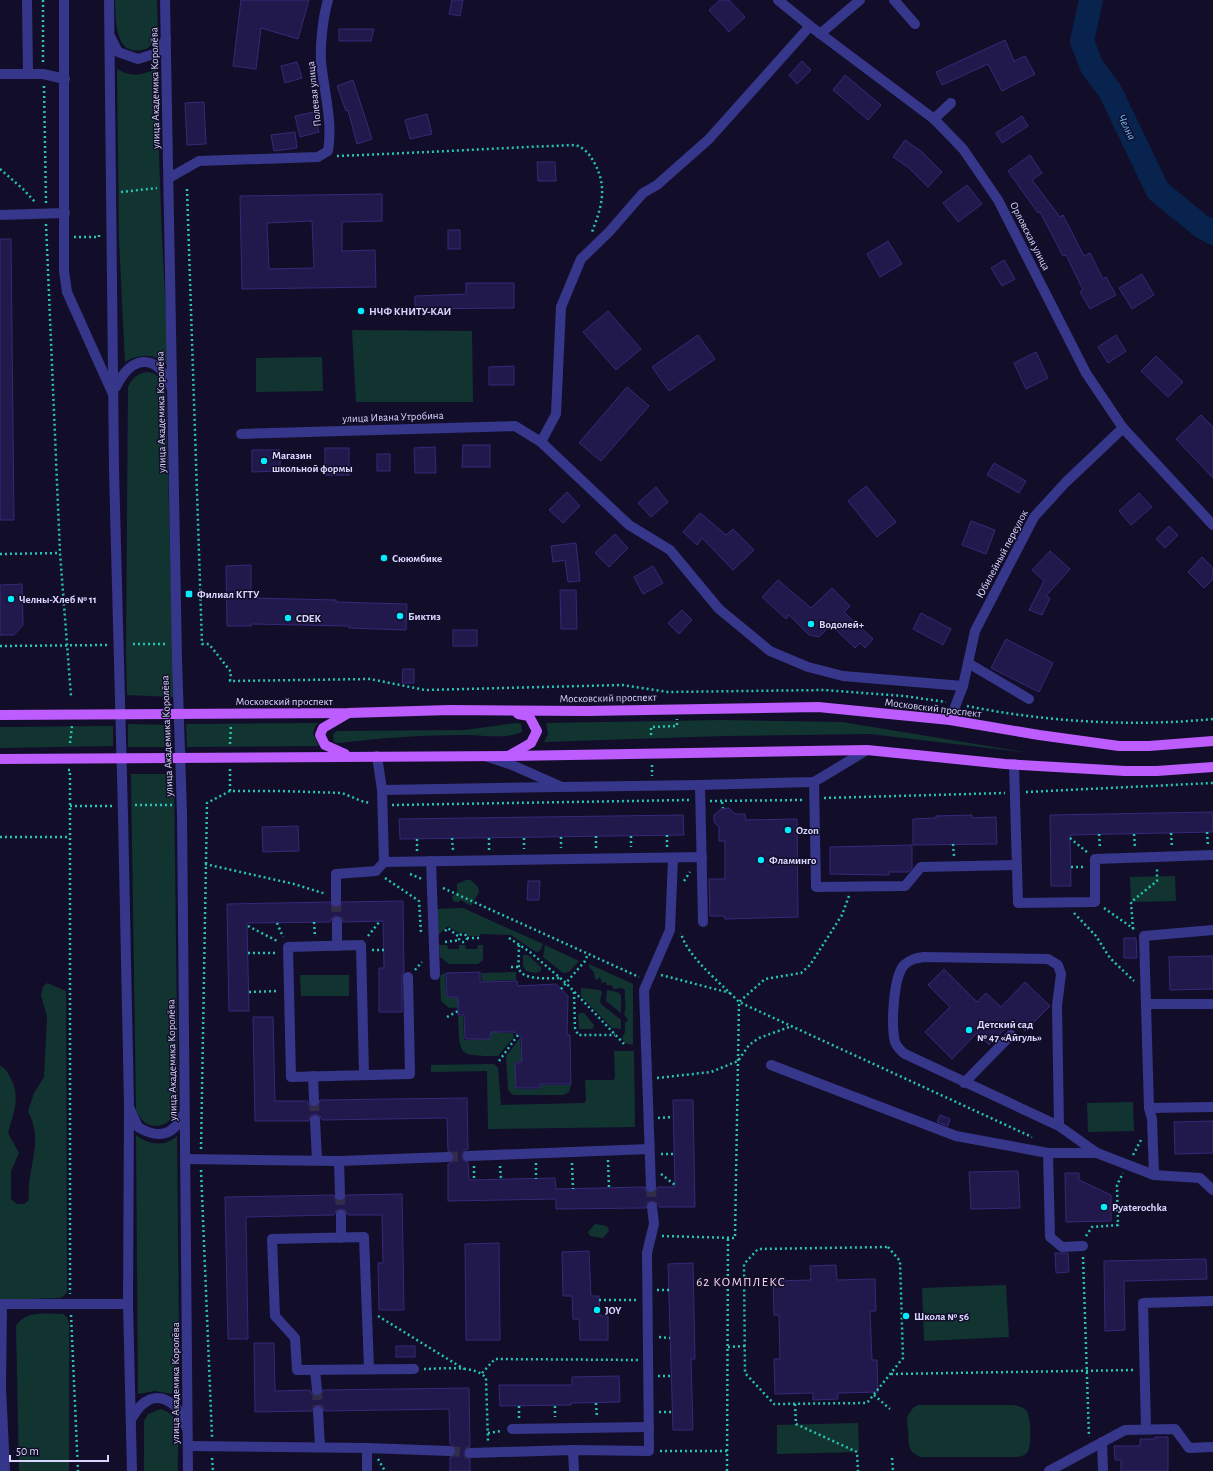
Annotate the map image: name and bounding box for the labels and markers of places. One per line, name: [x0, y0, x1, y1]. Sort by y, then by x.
marker: НЧФ КНИТУ-КАИ: [356, 306, 366, 316]
place label: НЧФ КНИТУ-КАИ: [369, 306, 451, 317]
place label: Магазин школьной формы: [272, 450, 353, 474]
marker: Магазин школьной формы: [259, 456, 269, 466]
marker: Сююмбике: [379, 553, 389, 563]
place label: Сююмбике: [392, 553, 442, 564]
marker: Филиал КГТУ: [184, 589, 194, 599]
place label: Филиал КГТУ: [197, 589, 260, 600]
marker: Челны-Хлеб № 11: [6, 594, 16, 604]
place label: Челны-Хлеб № 11: [19, 594, 97, 605]
marker: Биктиз: [395, 611, 405, 621]
place label: Биктиз: [408, 611, 441, 622]
marker: CDEK: [283, 613, 293, 623]
place label: CDEK: [296, 613, 321, 624]
marker: Водолей+: [806, 619, 816, 629]
place label: Водолей+: [819, 619, 865, 630]
marker: Ozon: [783, 825, 793, 835]
place label: Ozon: [796, 825, 819, 836]
marker: Фламинго: [756, 855, 766, 865]
place label: Фламинго: [769, 855, 817, 866]
place label: Детский сад № 47 «Айгуль»: [977, 1019, 1042, 1043]
marker: Детский сад № 47 «Айгуль»: [964, 1025, 974, 1035]
marker: Pyaterochka: [1099, 1202, 1109, 1212]
place label: Pyaterochka: [1112, 1202, 1168, 1213]
marker: JOY: [592, 1305, 602, 1315]
place label: JOY: [605, 1305, 622, 1316]
marker: Школа № 56: [901, 1311, 911, 1321]
place label: Школа № 56: [914, 1311, 969, 1322]

